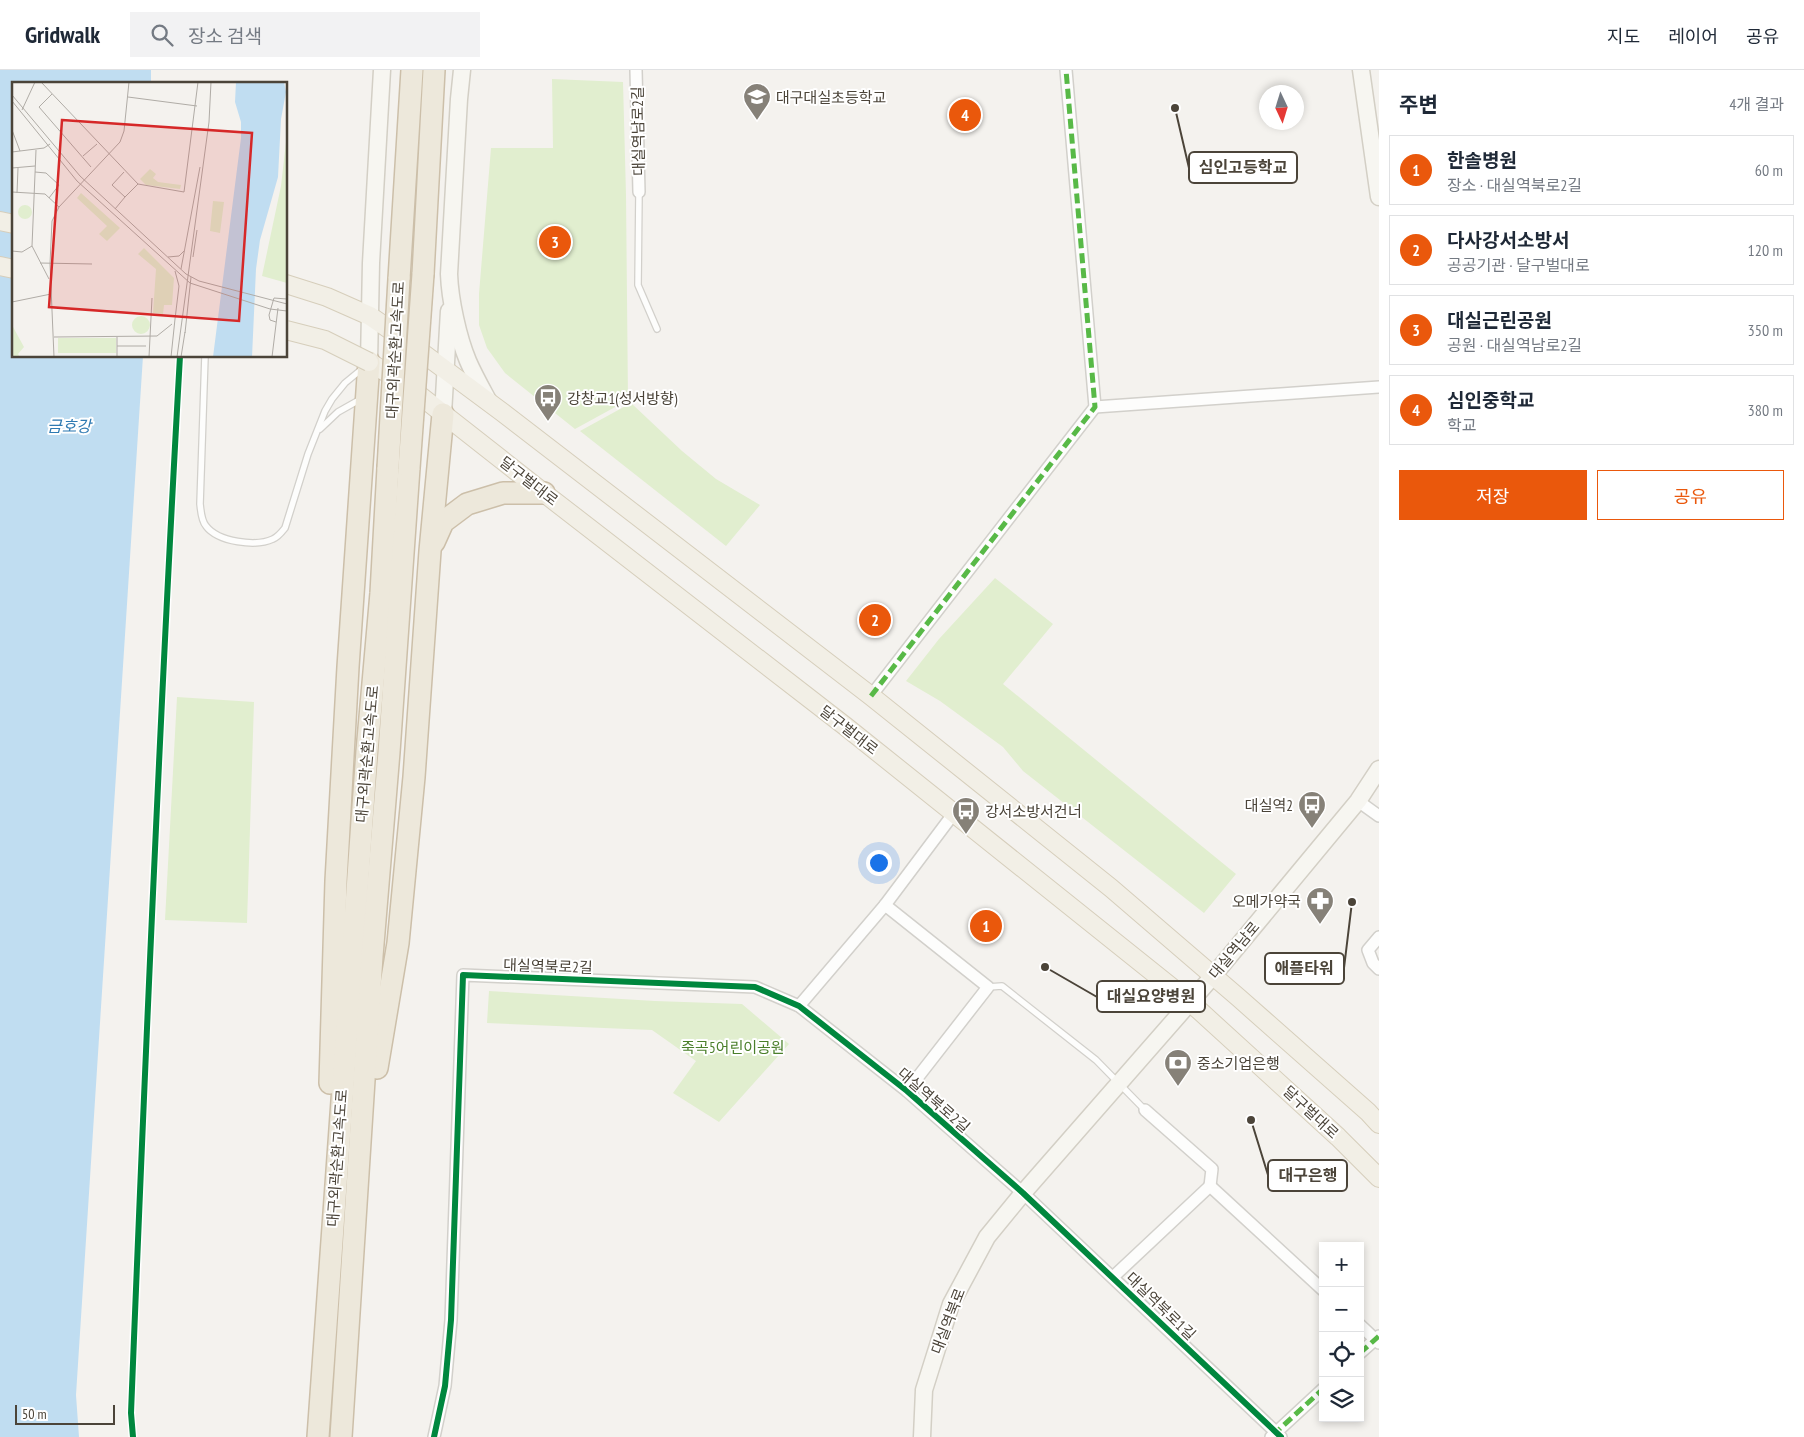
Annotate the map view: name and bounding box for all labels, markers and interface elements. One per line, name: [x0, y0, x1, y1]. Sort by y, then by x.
search box: [130, 12, 480, 57]
text: Gridwalk: [25, 19, 100, 50]
icon: search: [148, 21, 176, 49]
text: 장소 검색: [188, 24, 262, 48]
text: 지도: [1607, 25, 1640, 48]
text: 레이어: [1668, 25, 1718, 48]
text: 공유: [1746, 25, 1779, 48]
inset map: [12, 82, 288, 358]
school or university icon: 대구대실초등학교: [742, 82, 772, 121]
north arrow: [1259, 85, 1304, 130]
street label: 대실역남로2길: [628, 86, 648, 176]
place label: 대구대실초등학교: [776, 88, 886, 107]
text: 주변: [1399, 91, 1438, 118]
text: 4개 결과: [1729, 94, 1784, 114]
pin: 4: [949, 96, 981, 134]
text: 한솔병원: [1447, 148, 1517, 172]
callout: 심인고등학교: [1189, 152, 1297, 183]
text: 심인고등학교: [1199, 157, 1287, 177]
text: 1: [1412, 160, 1420, 180]
text: 60 m: [1755, 160, 1783, 180]
text: 장소 · 대실역북로2길: [1447, 175, 1582, 195]
pin: 3: [539, 223, 571, 261]
text: 다사강서소방서: [1447, 228, 1569, 252]
text: 2: [1412, 240, 1420, 260]
text: 120 m: [1748, 240, 1783, 260]
text: 공공기관 · 달구벌대로: [1447, 255, 1590, 275]
street label: 대구외곽순환고속도로: [382, 281, 408, 419]
text: 대실근린공원: [1447, 308, 1552, 332]
text: 3: [1412, 320, 1420, 340]
text: 350 m: [1748, 320, 1783, 340]
text: 공원 · 대실역남로2길: [1447, 335, 1582, 355]
bus stop icon: 강창교1(성서방향): [533, 383, 563, 422]
text: 심인중학교: [1447, 388, 1534, 412]
place label: 강창교1(성서방향): [567, 389, 678, 408]
text: 4: [1412, 400, 1420, 420]
text: 380 m: [1748, 400, 1783, 420]
text: 학교: [1447, 415, 1476, 435]
water label: 금호강: [47, 416, 93, 436]
street label: 달구벌대로: [496, 452, 562, 510]
button: 저장: [1399, 470, 1587, 520]
button: 공유: [1597, 470, 1784, 520]
pin: 2: [859, 601, 891, 639]
street label: 대구외곽순환고속도로: [352, 684, 382, 824]
street label: 달구벌대로: [816, 701, 882, 759]
bus stop icon: 대실역2: [1297, 790, 1327, 829]
bus stop icon: 강서소방서건너: [951, 796, 981, 835]
place label: 대실역2: [1245, 796, 1293, 815]
place label: 강서소방서건너: [985, 802, 1082, 821]
your location: [866, 850, 892, 876]
pharmacy icon: 오메가약국: [1305, 886, 1335, 925]
place label: 오메가약국: [1232, 892, 1301, 911]
pin: 1: [970, 907, 1002, 945]
street label: 대실역남로: [1205, 917, 1263, 983]
callout: 애플타워: [1265, 953, 1344, 984]
street label: 대실역북로2길: [503, 955, 593, 977]
text: 애플타워: [1275, 958, 1333, 978]
callout: 대실요양병원: [1097, 981, 1205, 1012]
text: 대실요양병원: [1107, 986, 1195, 1006]
park label: 죽곡5어린이공원: [681, 1038, 785, 1057]
bank icon: 중소기업은행: [1163, 1048, 1193, 1087]
place label: 중소기업은행: [1197, 1054, 1280, 1073]
street label: 대실역북로2길: [894, 1063, 974, 1137]
street label: 달구벌대로: [1279, 1082, 1343, 1142]
street label: 대구외곽순환고속도로: [323, 1088, 351, 1228]
callout: 대구은행: [1268, 1160, 1347, 1191]
text: 대구은행: [1279, 1165, 1337, 1185]
map controls: [1319, 1242, 1364, 1422]
button: +: [1319, 1242, 1364, 1287]
street label: 대실역북로1길: [1122, 1268, 1200, 1344]
street label: 대실역북로: [927, 1285, 969, 1357]
button: −: [1319, 1287, 1364, 1332]
button: locate: [1319, 1332, 1364, 1377]
button: layers: [1319, 1377, 1364, 1422]
scale bar: [15, 1402, 115, 1425]
text: 50 m: [22, 1405, 47, 1423]

